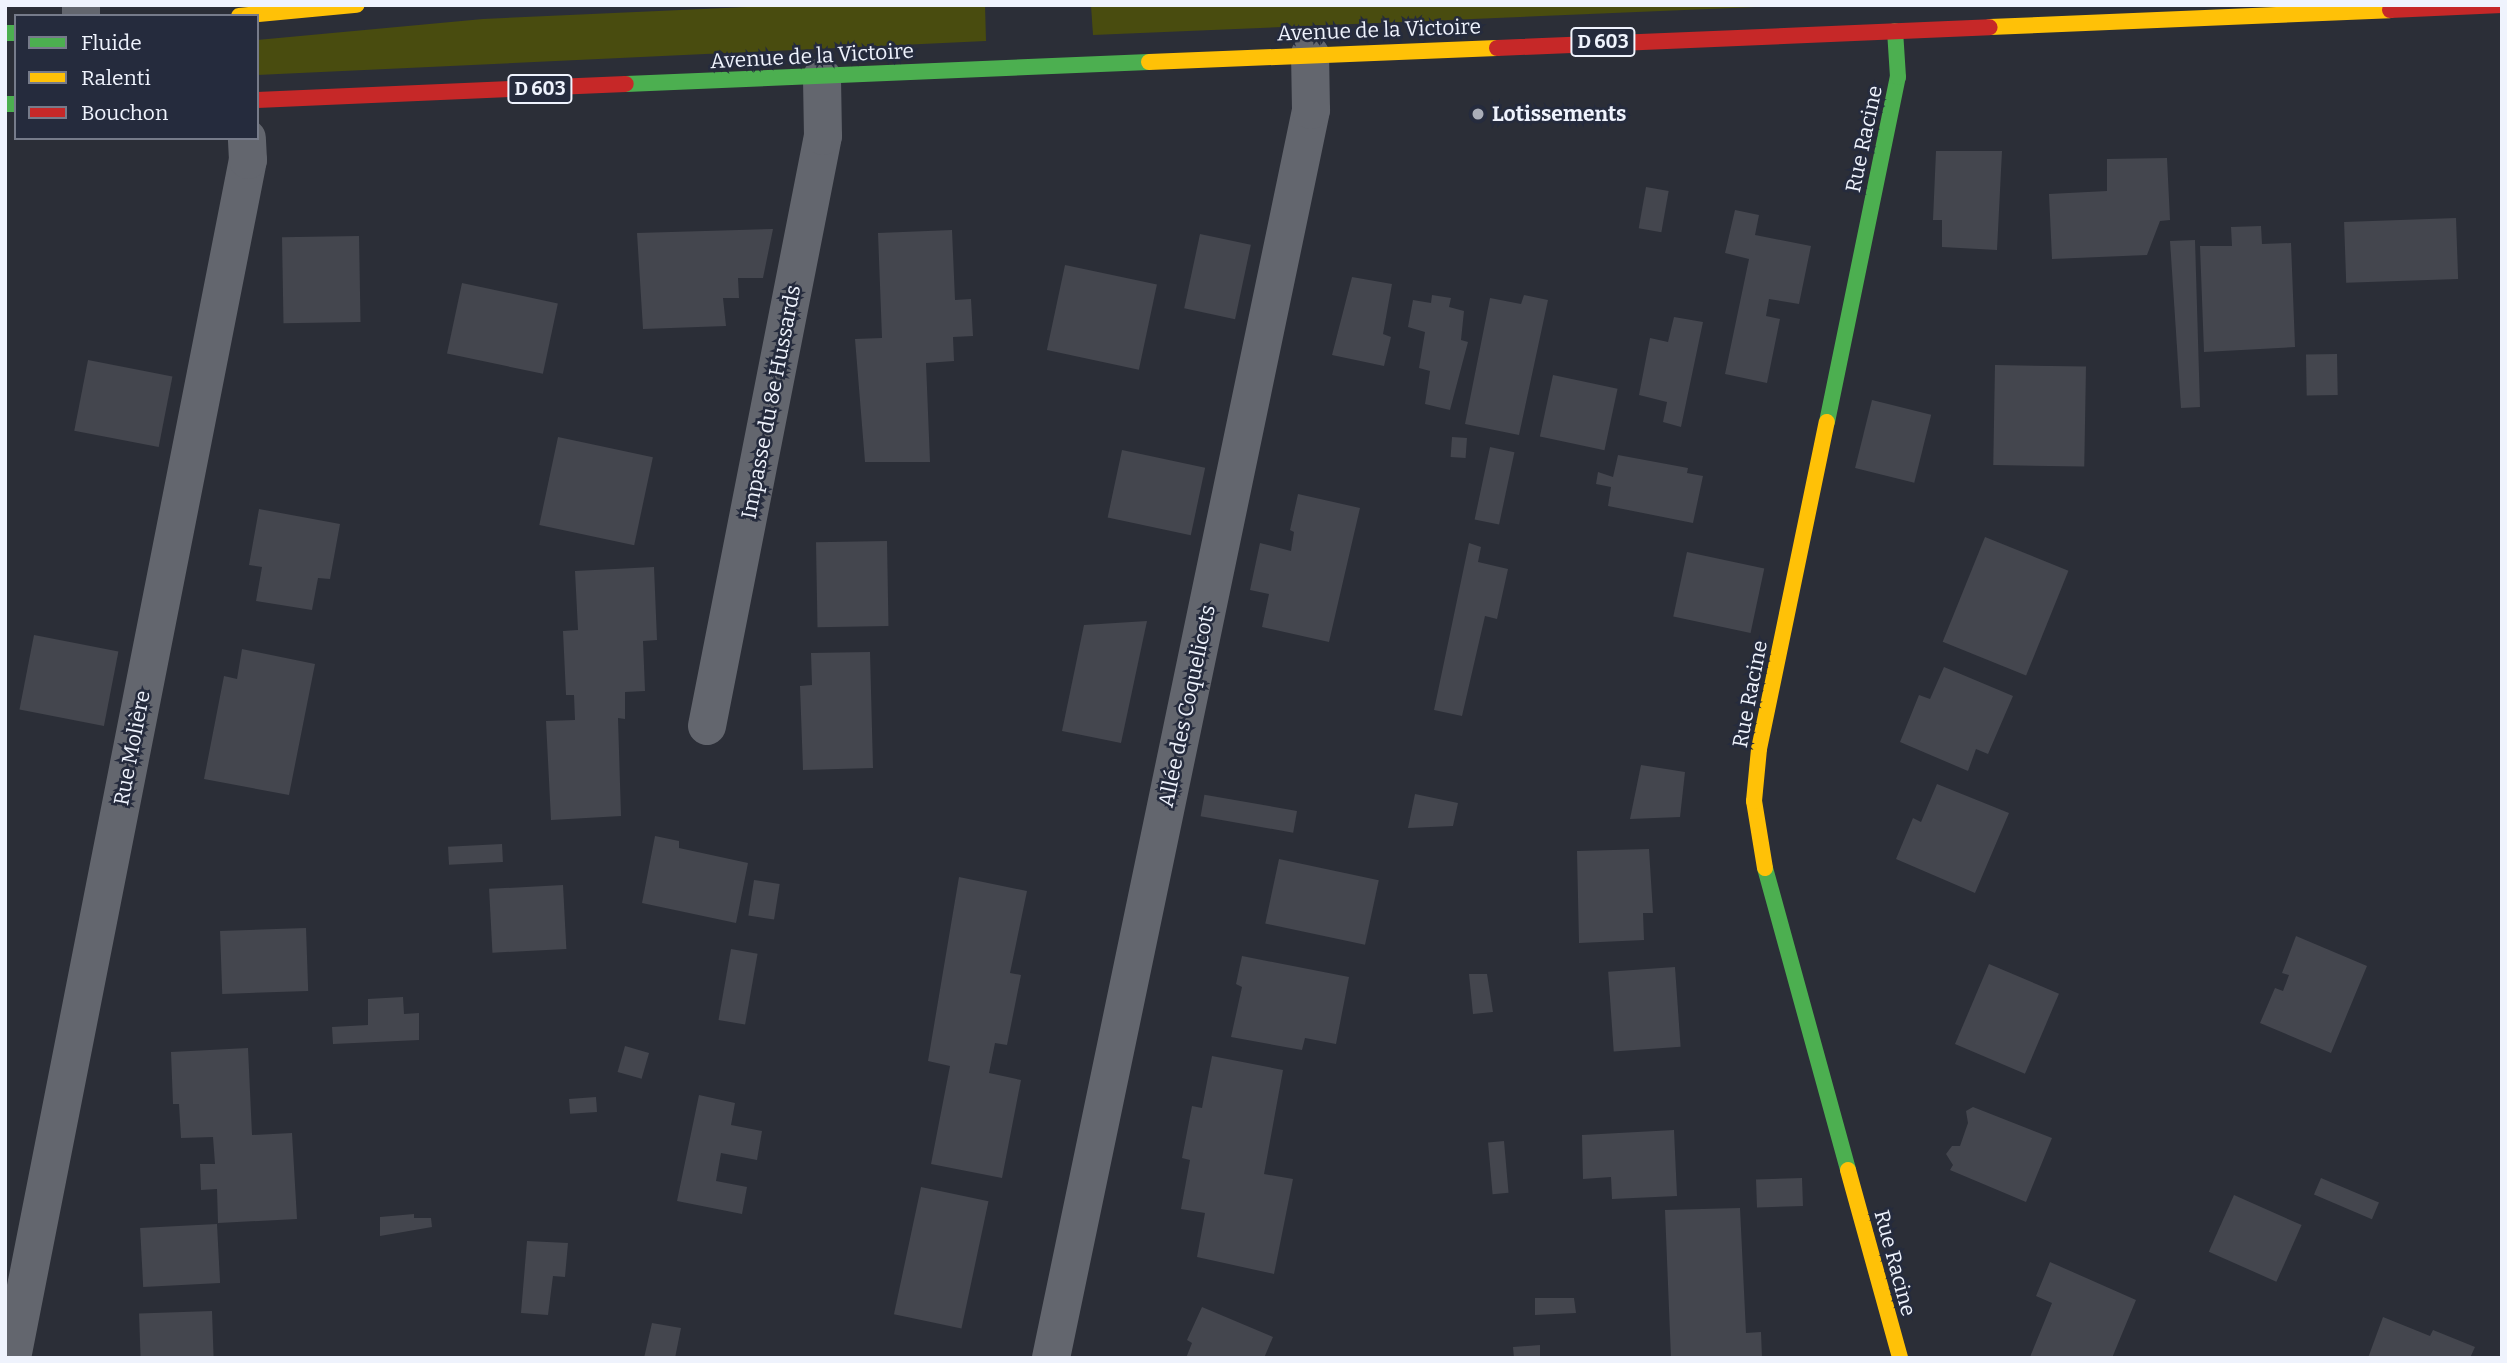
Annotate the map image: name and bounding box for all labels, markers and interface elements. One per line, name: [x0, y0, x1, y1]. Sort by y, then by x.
legend: [14, 14, 259, 140]
street label: Avenue de la Victoire: [1277, 14, 1481, 46]
road number: D 603: [1570, 26, 1636, 58]
text: Fluide: [81, 30, 142, 56]
street label: Avenue de la Victoire: [710, 38, 914, 74]
text: Ralenti: [81, 65, 151, 91]
road number: D 603: [507, 74, 573, 104]
street label: Rue Racine: [1840, 83, 1888, 195]
text: Bouchon: [81, 100, 168, 126]
place label: Lotissements: [1492, 101, 1626, 127]
marker: Lotissements: [1470, 106, 1486, 122]
street label: Impasse du 8e Hussards: [736, 283, 806, 521]
street label: Allée des Coquelicots: [1153, 603, 1221, 809]
street label: Rue Racine: [1727, 638, 1773, 750]
street label: Rue Molière: [108, 688, 156, 808]
street label: Rue Racine: [1869, 1207, 1921, 1319]

